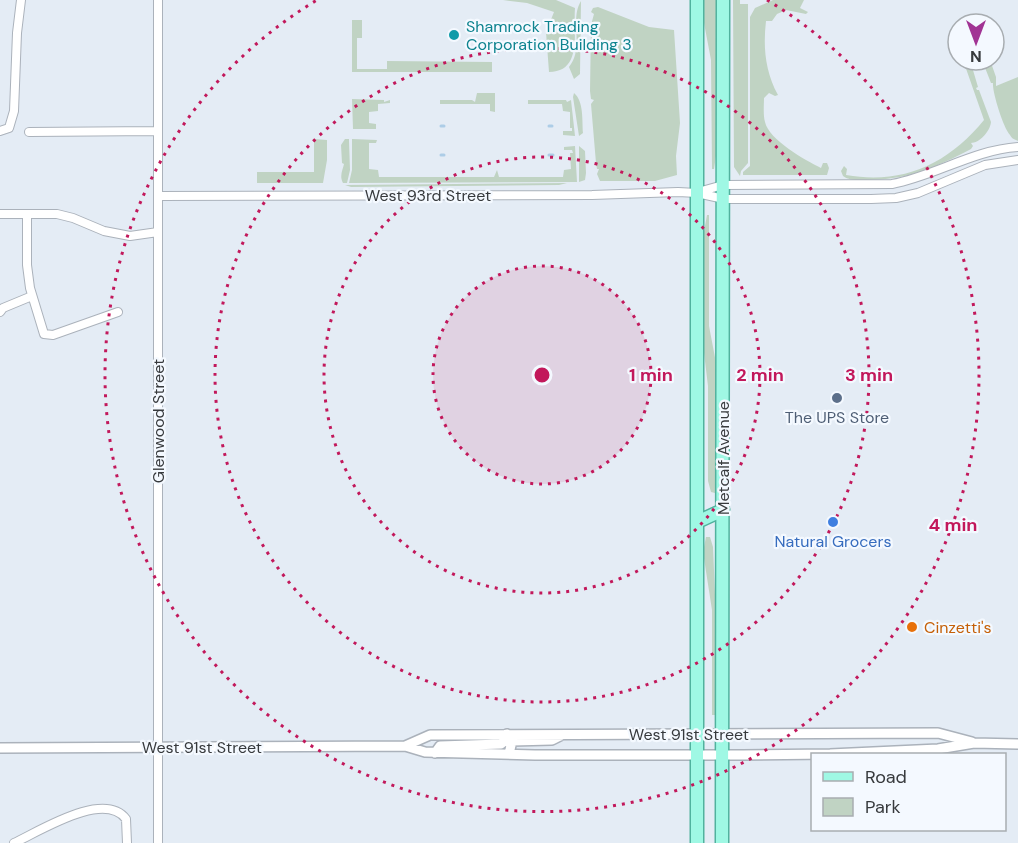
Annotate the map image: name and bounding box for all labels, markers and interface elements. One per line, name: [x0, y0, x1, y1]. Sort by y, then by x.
north arrow: [946, 12, 1006, 72]
place label: Shamrock Trading Corporation Building 3: [466, 16, 632, 55]
marker: Shamrock Trading Corporation Building 3: [447, 28, 461, 42]
text: N: [970, 46, 982, 67]
street label: West 93rd Street: [365, 185, 491, 206]
street label: Glenwood Street: [148, 359, 169, 483]
text: 1 min: [629, 363, 673, 387]
text: 2 min: [736, 363, 784, 387]
text: 3 min: [845, 363, 893, 387]
centre of rings: [532, 365, 552, 385]
marker: The UPS Store: [830, 391, 844, 405]
street label: Metcalf Avenue: [713, 401, 734, 515]
place label: The UPS Store: [785, 407, 889, 428]
text: 4 min: [929, 513, 977, 537]
marker: Natural Grocers: [826, 515, 840, 529]
place label: Natural Grocers: [775, 531, 891, 552]
place label: Cinzetti's: [924, 617, 992, 638]
marker: Cinzetti's: [905, 620, 919, 634]
street label: West 91st Street: [629, 724, 749, 745]
street label: West 91st Street: [142, 737, 262, 758]
legend: [811, 753, 1006, 831]
text: Road: [865, 765, 907, 789]
text: Park: [865, 795, 901, 819]

